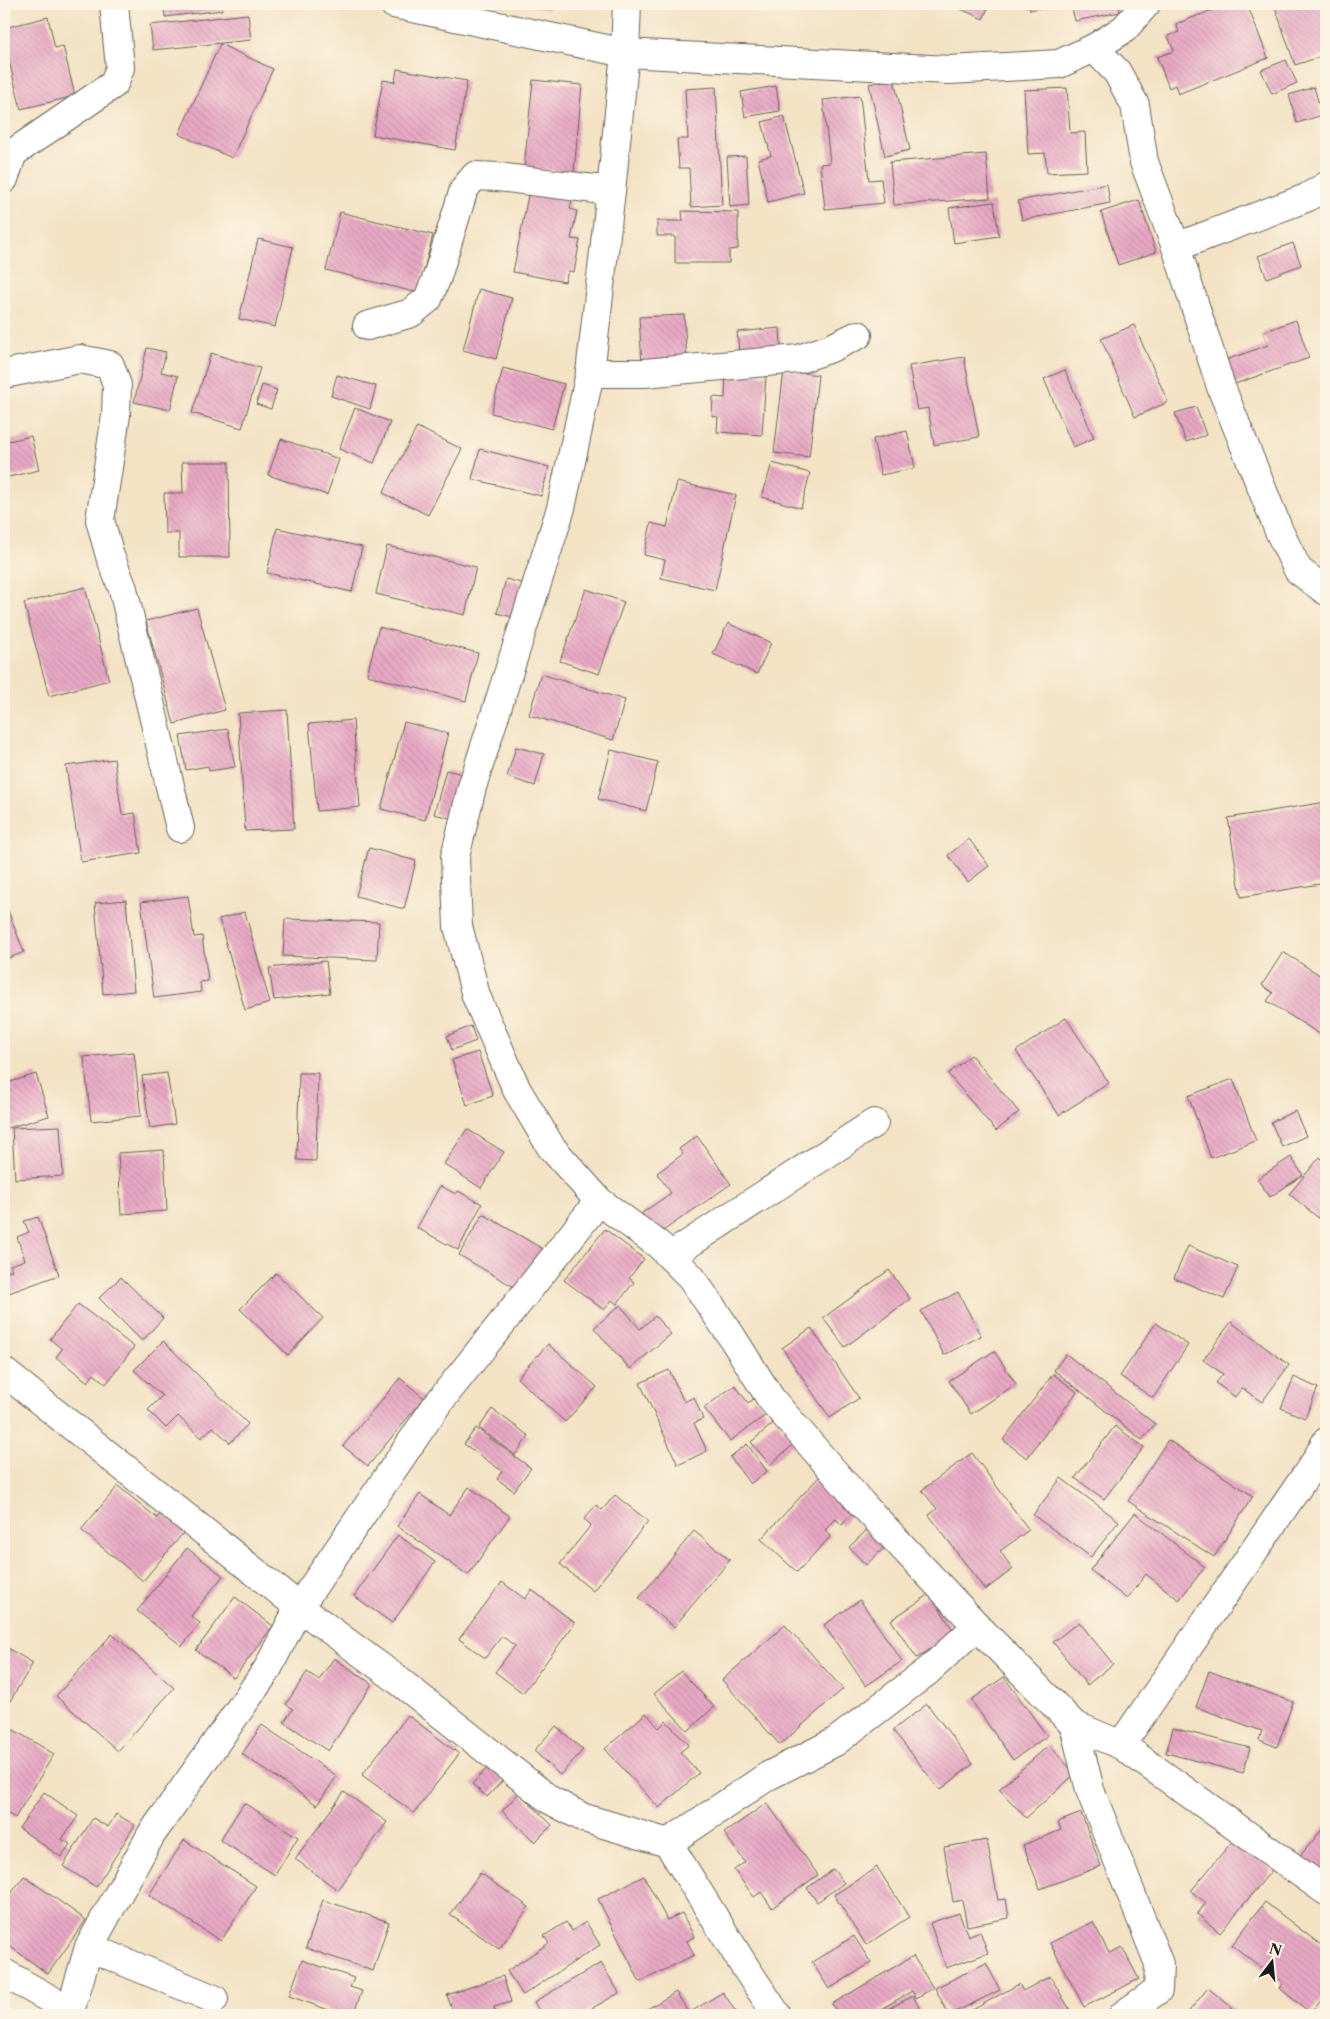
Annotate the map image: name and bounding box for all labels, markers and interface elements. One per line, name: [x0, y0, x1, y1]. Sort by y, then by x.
north arrow: [1248, 1936, 1298, 1986]
text: N: [1267, 1939, 1284, 1960]

